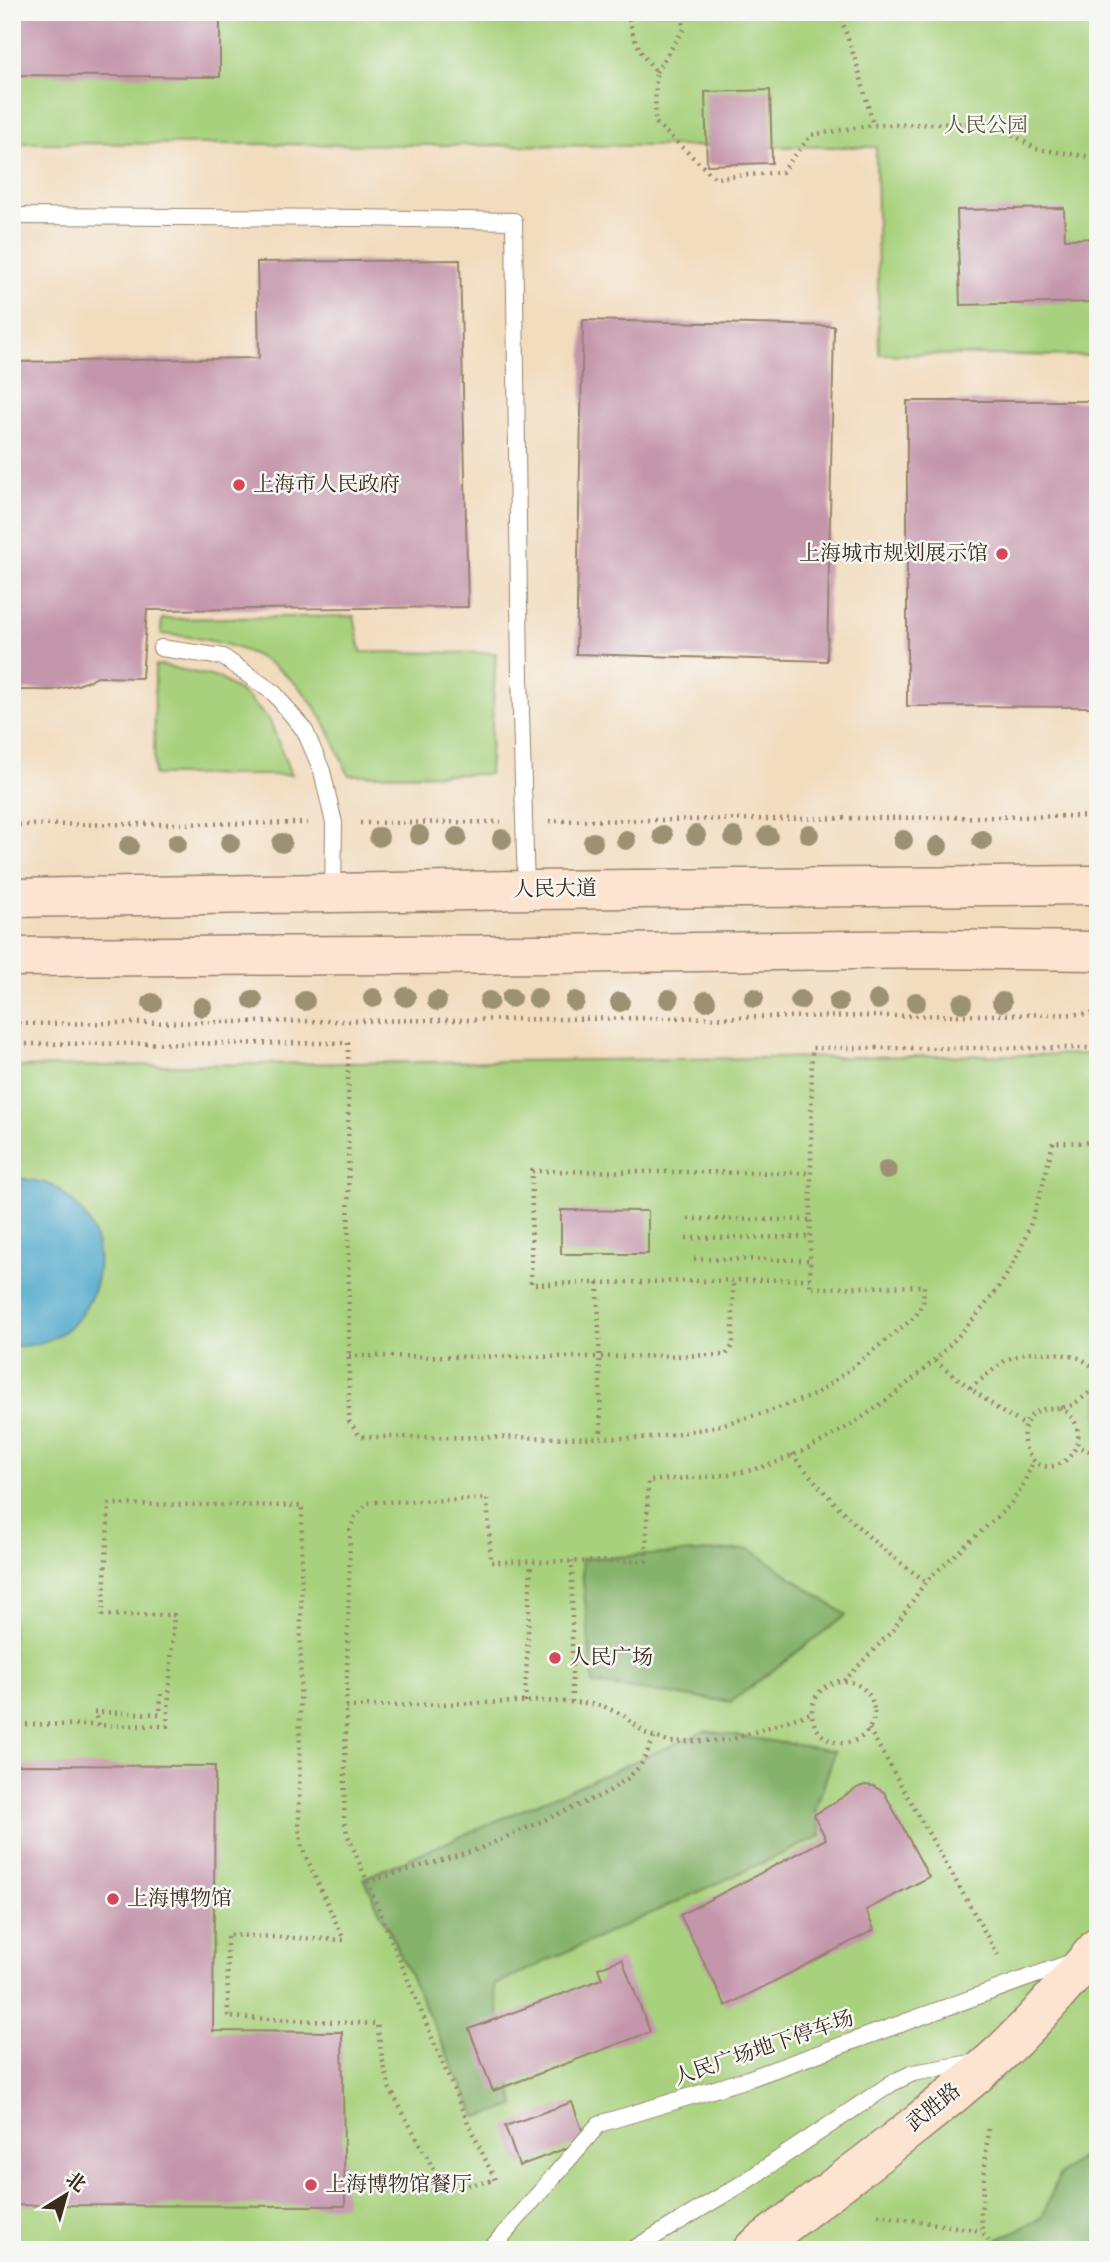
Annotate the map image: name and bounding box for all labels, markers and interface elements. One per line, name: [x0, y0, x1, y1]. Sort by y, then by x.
park label: 人民公园: [944, 114, 1028, 137]
place label: 上海市人民政府: [253, 473, 400, 496]
marker: 上海市人民政府: [231, 477, 247, 493]
place label: 上海城市规划展示馆: [799, 541, 988, 565]
marker: 上海城市规划展示馆: [994, 546, 1010, 562]
street label: 人民大道: [513, 877, 597, 901]
place label: 人民广场: [569, 1646, 653, 1669]
marker: 人民广场: [547, 1650, 563, 1666]
place label: 上海博物馆: [127, 1887, 232, 1910]
marker: 上海博物馆: [105, 1891, 121, 1907]
street label: 人民广场地下停车场: [671, 2006, 857, 2090]
street label: 武胜路: [902, 2078, 965, 2136]
north arrow: [32, 2160, 102, 2230]
text: 北: [61, 2169, 89, 2197]
place label: 上海博物馆餐厅: [325, 2173, 472, 2196]
marker: 上海博物馆餐厅: [303, 2177, 319, 2193]

